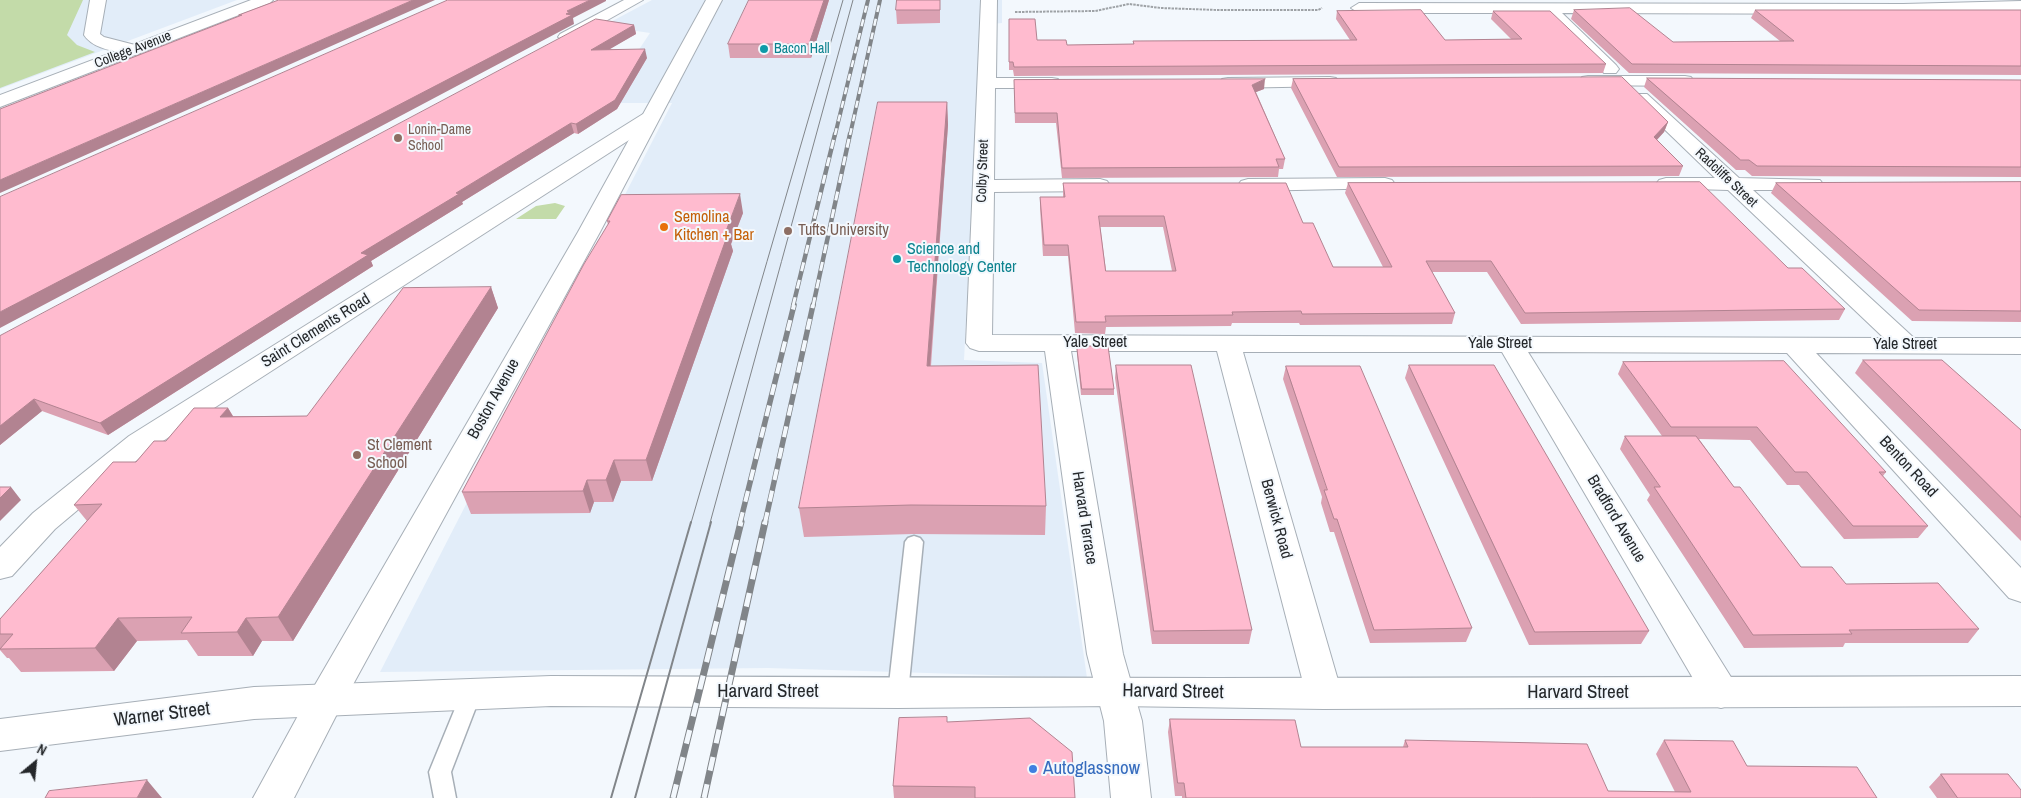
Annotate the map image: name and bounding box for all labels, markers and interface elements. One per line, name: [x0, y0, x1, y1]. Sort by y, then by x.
street label: College Avenue: [92, 28, 174, 72]
place label: Bacon Hall: [774, 41, 830, 57]
marker: Bacon Hall: [758, 43, 770, 55]
place label: Lonin-Dame School: [408, 122, 471, 154]
marker: Lonin-Dame School: [392, 132, 404, 144]
street label: Colby Street: [974, 139, 992, 203]
street label: Radcliffe Street: [1691, 145, 1761, 211]
place label: Semolina Kitchen + Bar: [674, 208, 754, 246]
marker: Semolina Kitchen + Bar: [658, 221, 670, 233]
place label: Tufts University: [798, 221, 889, 241]
marker: Tufts University: [782, 225, 794, 237]
place label: Science and Technology Center: [907, 240, 1016, 278]
marker: Science and Technology Center: [891, 253, 903, 265]
street label: Saint Clements Road: [258, 290, 374, 372]
street label: Yale Street: [1063, 333, 1127, 353]
street label: Yale Street: [1468, 334, 1532, 354]
street label: Yale Street: [1873, 335, 1937, 355]
street label: Boston Avenue: [464, 356, 524, 442]
street label: Benton Road: [1875, 432, 1941, 502]
place label: St Clement School: [367, 436, 432, 474]
marker: St Clement School: [351, 449, 363, 461]
street label: Harvard Terrace: [1067, 470, 1101, 566]
street label: Bradford Avenue: [1582, 472, 1650, 566]
street label: Berwick Road: [1256, 477, 1296, 561]
street label: Harvard Street: [1122, 680, 1224, 704]
street label: Harvard Street: [717, 681, 819, 703]
street label: Harvard Street: [1527, 682, 1629, 704]
street label: Warner Street: [113, 698, 211, 732]
north arrow: [10, 738, 60, 788]
text: N: [34, 740, 50, 760]
place label: Autoglassnow: [1043, 758, 1140, 780]
marker: Autoglassnow: [1027, 763, 1039, 775]

